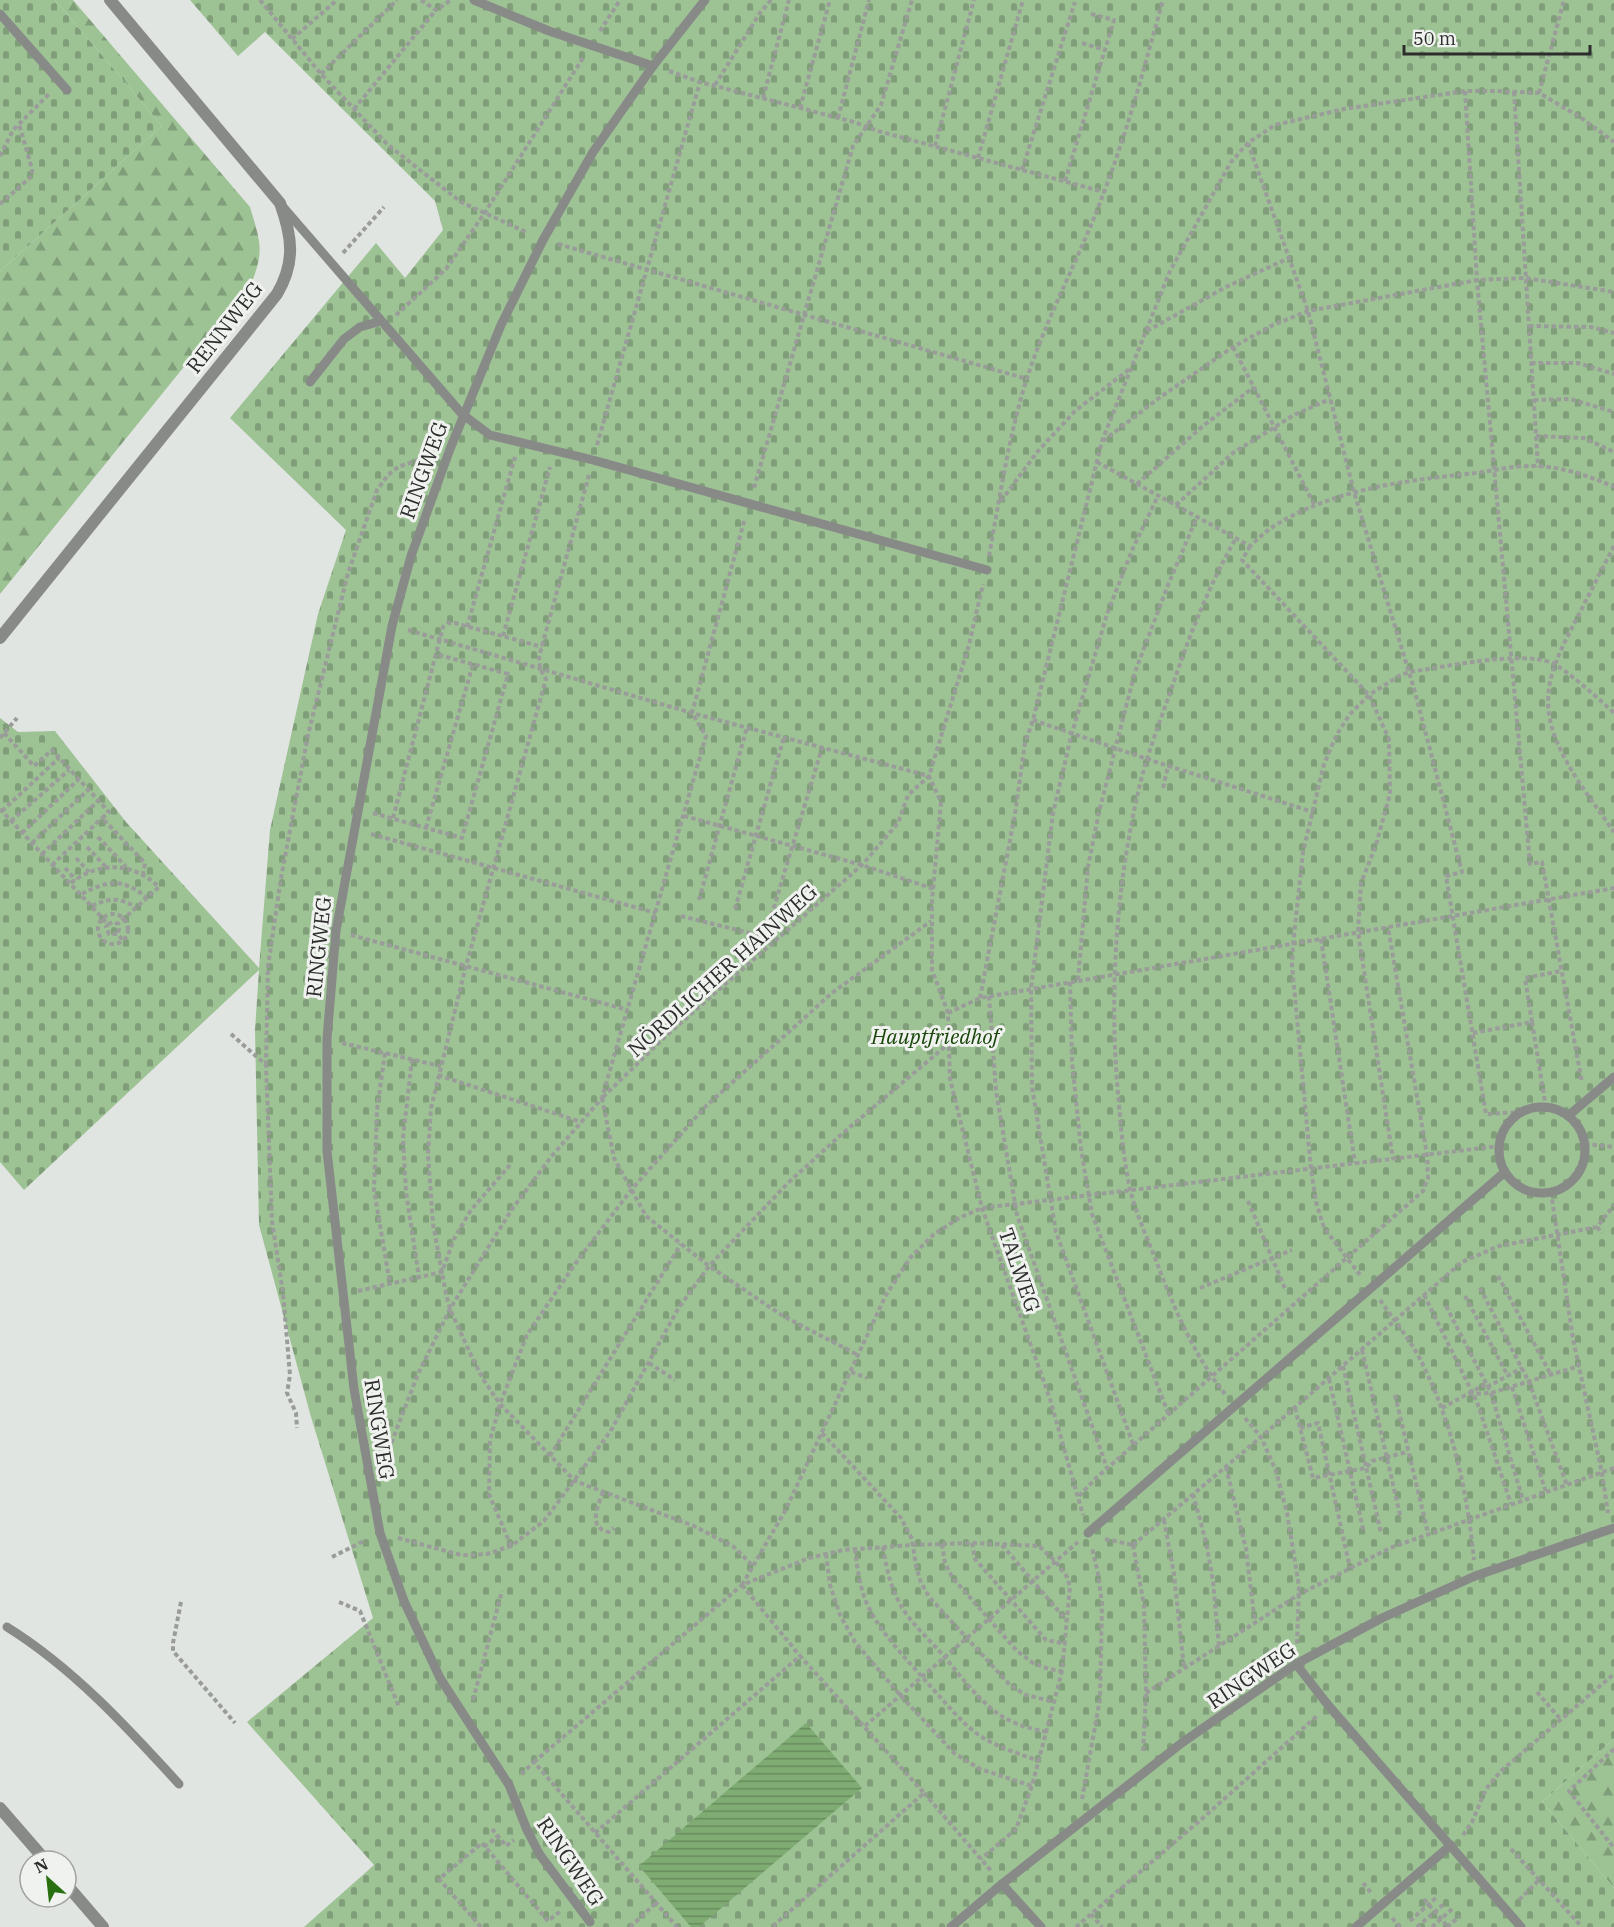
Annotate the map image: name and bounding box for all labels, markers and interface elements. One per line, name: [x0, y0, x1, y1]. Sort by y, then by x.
scale bar: [1404, 18, 1590, 56]
text: 50 m: [1413, 27, 1456, 50]
street label: RENNWEG: [179, 275, 269, 379]
street label: RINGWEG: [392, 418, 454, 522]
street label: NÖRDLICHER HAINWEG: [621, 877, 823, 1063]
street label: RINGWEG: [299, 895, 337, 999]
park label: Hauptfriedhof: [870, 1022, 1003, 1050]
street label: TALWEG: [993, 1224, 1047, 1316]
street label: RINGWEG: [358, 1377, 402, 1481]
street label: RINGWEG: [1201, 1635, 1301, 1715]
street label: RINGWEG: [531, 1811, 611, 1911]
north arrow: [18, 1849, 78, 1909]
text: N: [31, 1854, 51, 1877]

